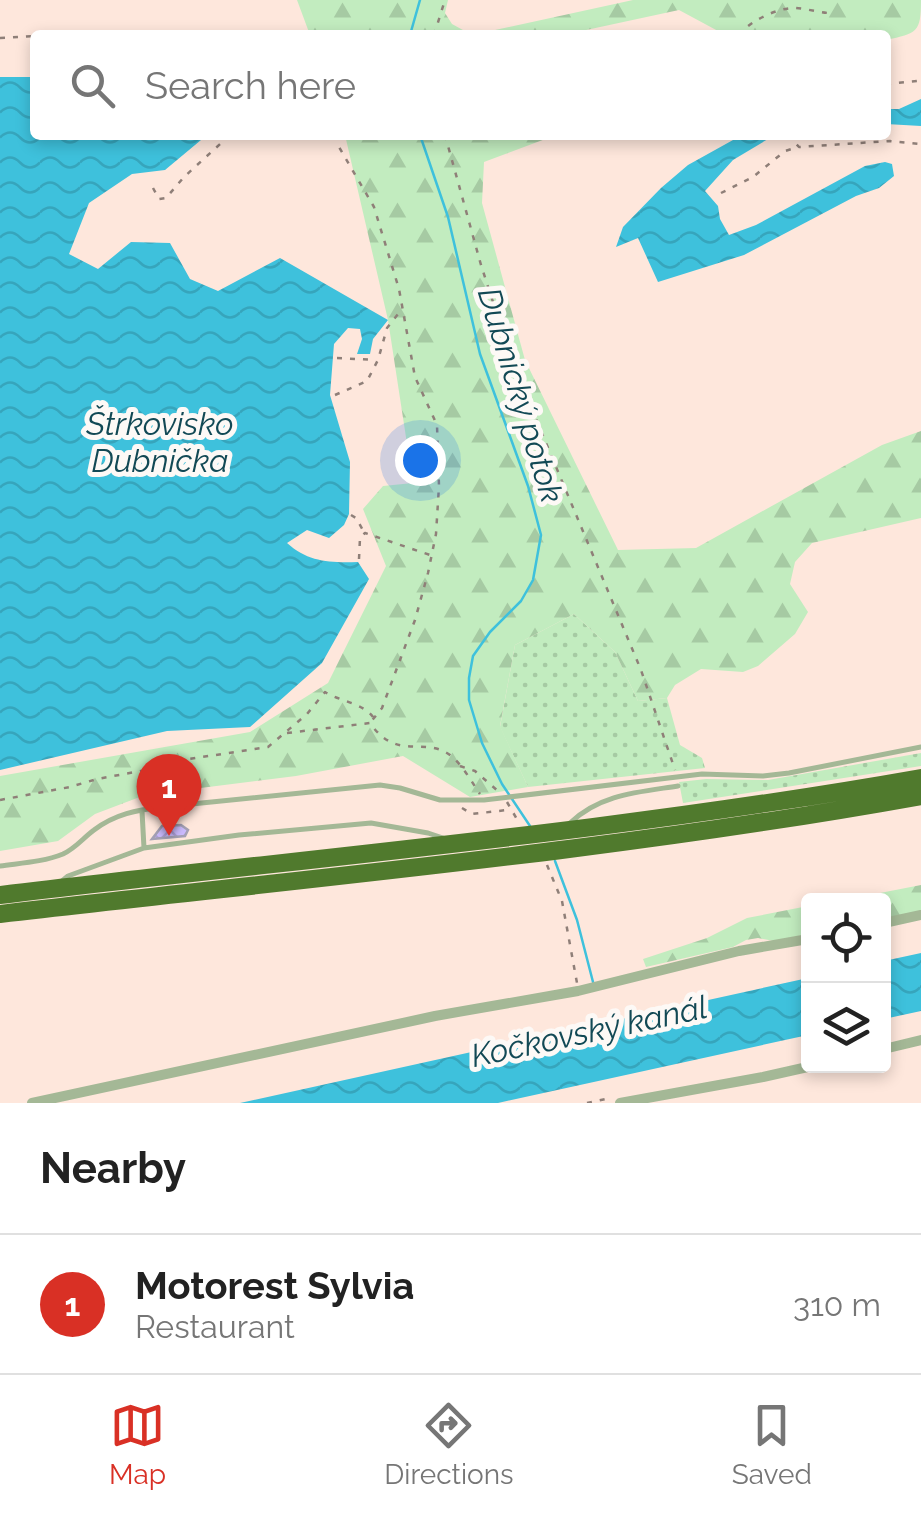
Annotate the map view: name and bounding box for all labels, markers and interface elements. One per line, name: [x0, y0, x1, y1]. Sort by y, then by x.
search box: [30, 30, 891, 140]
icon: search: [65, 58, 120, 113]
text: Search here: [145, 63, 356, 108]
water label: Dubnický potok: [471, 283, 571, 507]
water label: Štrkovisko Dubnička: [85, 405, 234, 479]
your location: [395, 435, 446, 486]
pin: 1: [136, 754, 202, 836]
map controls: [801, 893, 891, 1073]
button: locate: [801, 893, 891, 983]
button: layers: [801, 983, 891, 1073]
water label: Kočkovský kanál: [468, 988, 710, 1074]
text: Nearby: [40, 1144, 186, 1193]
text: Motorest Sylvia: [135, 1263, 414, 1308]
text: 1: [65, 1286, 80, 1323]
text: 310 m: [793, 1286, 881, 1323]
text: Restaurant: [135, 1308, 295, 1345]
tab: Map: [109, 1398, 166, 1491]
tab: Directions: [384, 1398, 514, 1491]
tab: Saved: [732, 1398, 812, 1491]

